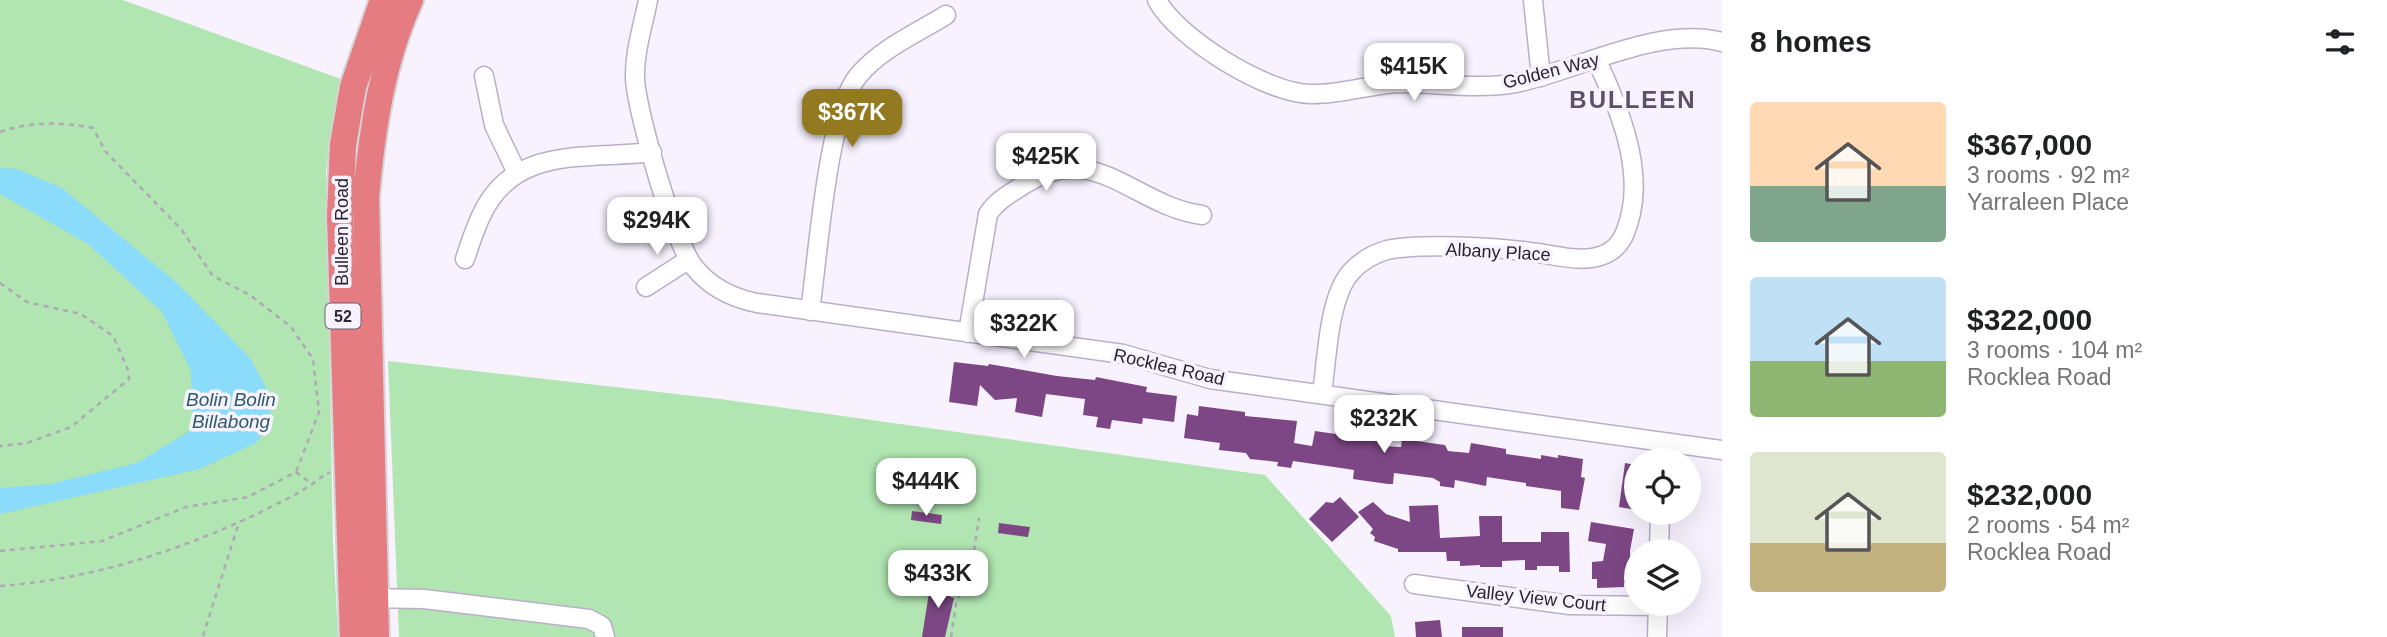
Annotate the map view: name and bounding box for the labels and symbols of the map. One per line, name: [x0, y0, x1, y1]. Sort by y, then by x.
pin: $415K: [1365, 43, 1463, 103]
street label: Golden Way: [1501, 49, 1601, 93]
district label: BULLEEN: [1569, 86, 1697, 113]
pin: $367K: [803, 90, 901, 149]
pin: $425K: [997, 134, 1095, 193]
street label: Bulleen Road: [332, 178, 352, 286]
pin: $294K: [608, 198, 706, 257]
street label: Albany Place: [1445, 239, 1551, 265]
pin: $322K: [975, 300, 1073, 360]
road number: 52: [326, 304, 360, 328]
street label: Rocklea Road: [1112, 345, 1226, 389]
water label: Bolin Bolin Billabong: [186, 389, 276, 432]
pin: $232K: [1335, 396, 1433, 455]
pin: $444K: [877, 458, 975, 518]
pin: $433K: [889, 550, 987, 610]
street label: Valley View Court: [1465, 581, 1607, 615]

